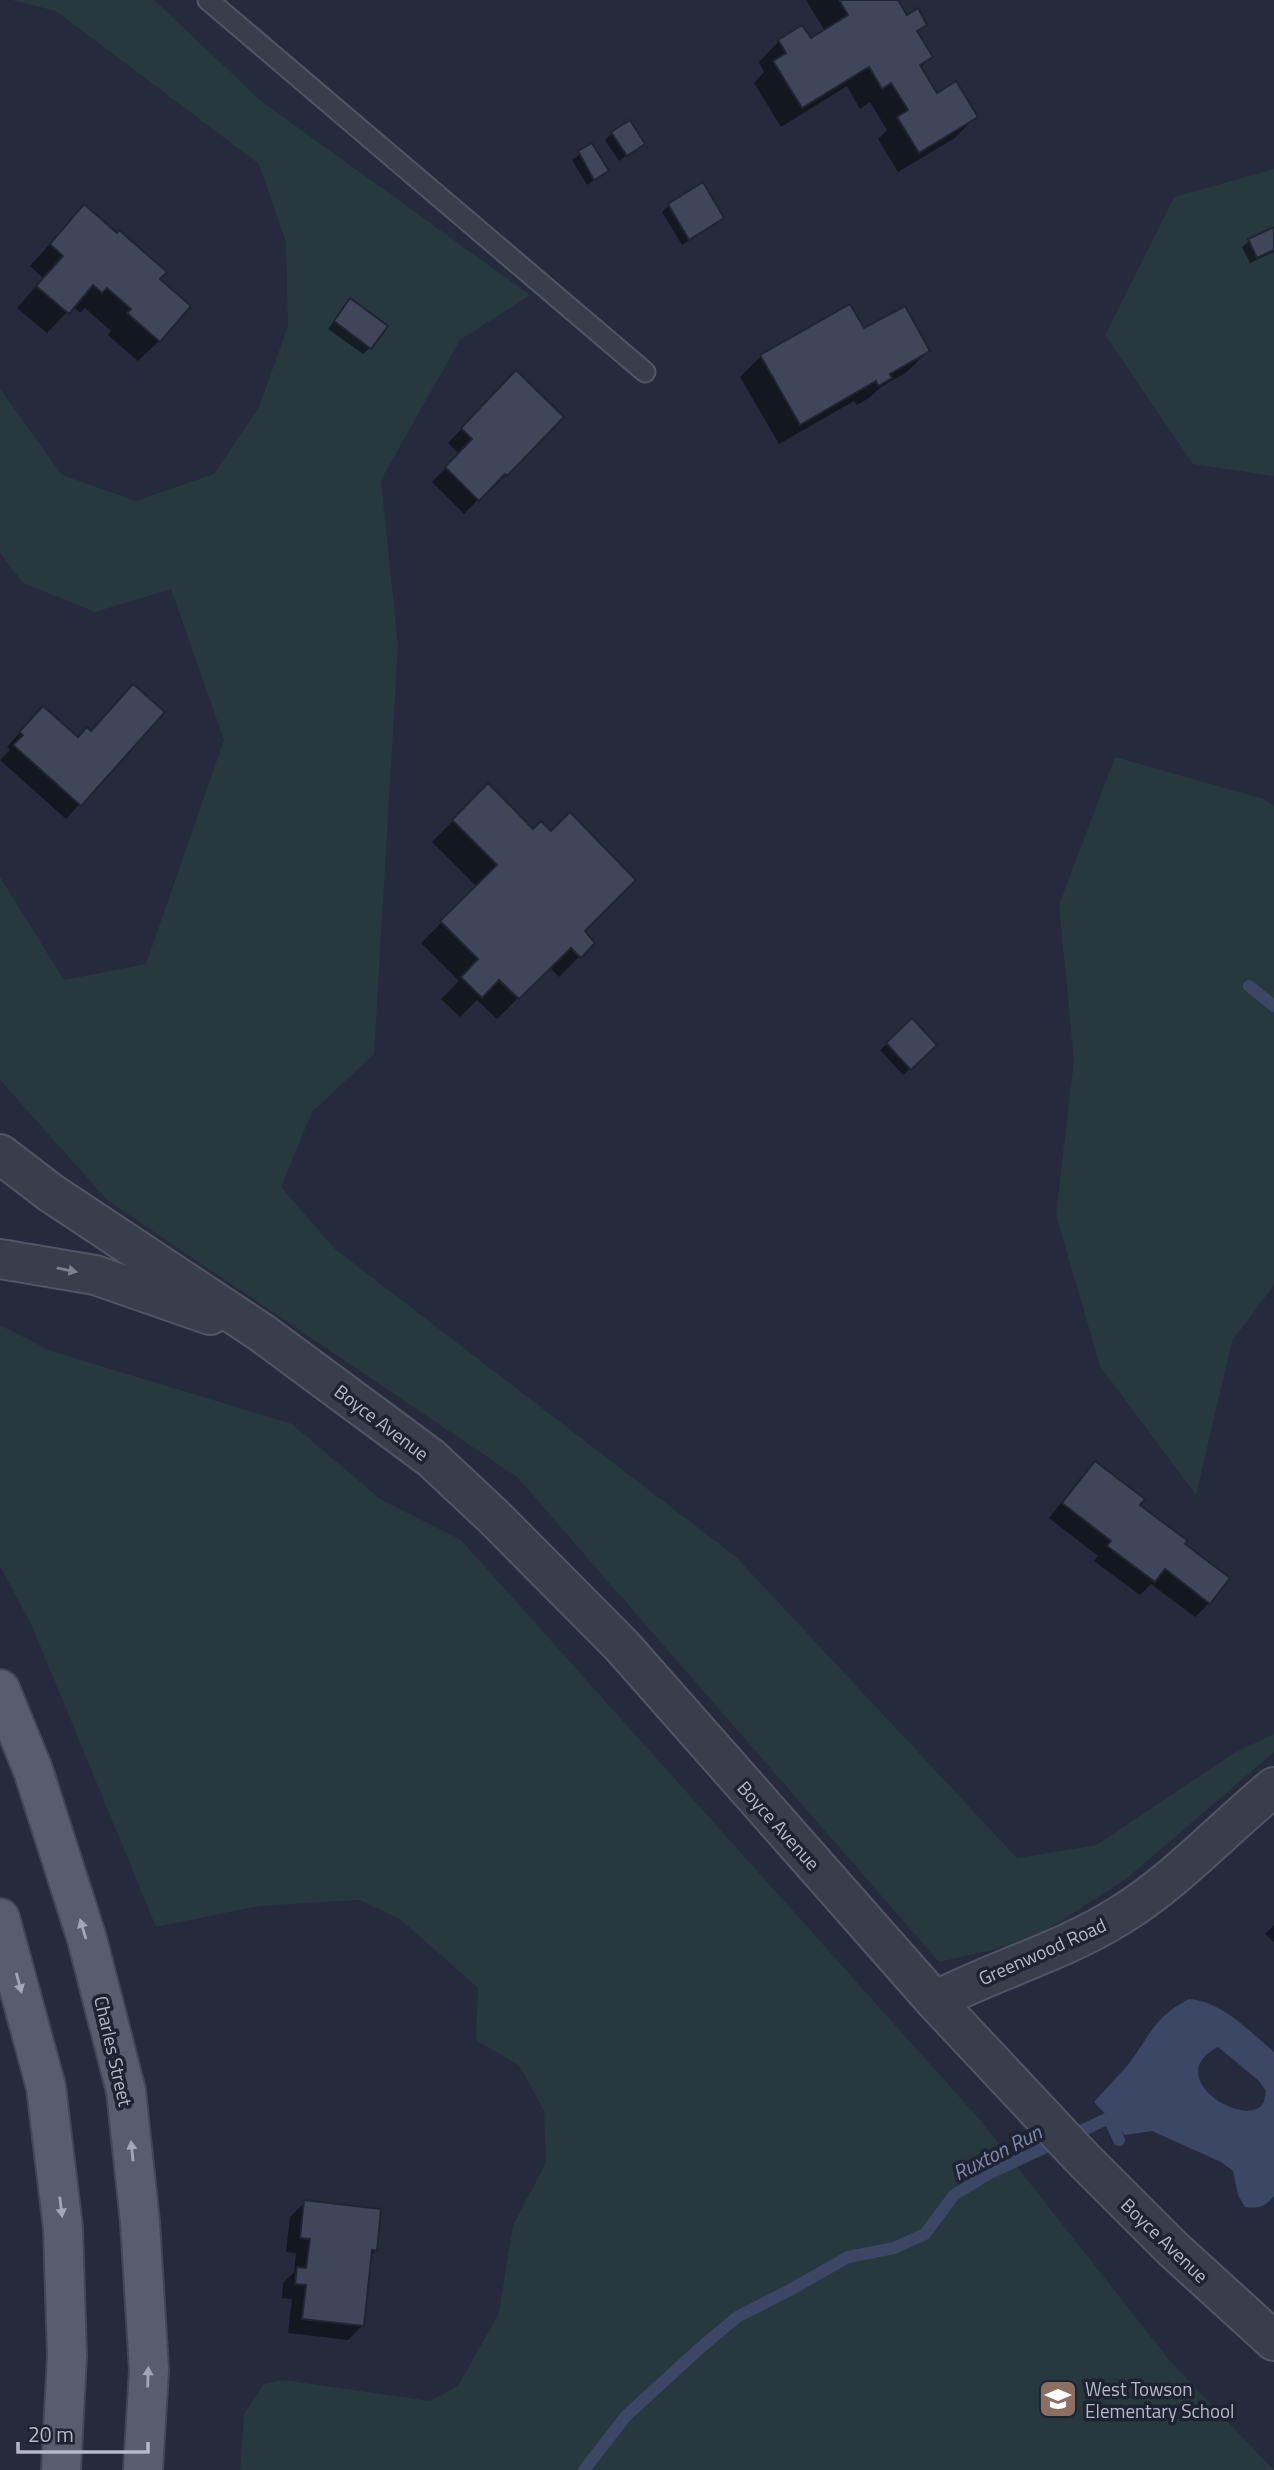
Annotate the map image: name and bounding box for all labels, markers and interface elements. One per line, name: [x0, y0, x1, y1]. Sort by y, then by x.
one-way arrow: [56, 1265, 78, 1276]
street label: Boyce Avenue: [329, 1377, 435, 1467]
street label: Boyce Avenue: [731, 1774, 827, 1876]
street label: Greenwood Road: [973, 1910, 1111, 1992]
one-way arrow: [78, 1918, 88, 1939]
one-way arrow: [14, 1973, 25, 1995]
street label: Charles Street: [87, 1993, 141, 2109]
water label: Ruxton Run: [947, 2116, 1048, 2188]
one-way arrow: [127, 2139, 138, 2161]
street label: Boyce Avenue: [1115, 2191, 1215, 2289]
one-way arrow: [55, 2196, 66, 2218]
one-way arrow: [142, 2366, 153, 2388]
place label: West Towson Elementary School: [1085, 2374, 1234, 2425]
school or university icon: West Towson Elementary School: [1037, 2378, 1079, 2420]
scale bar: [18, 2410, 147, 2454]
text: 20 m: [28, 2418, 74, 2450]

